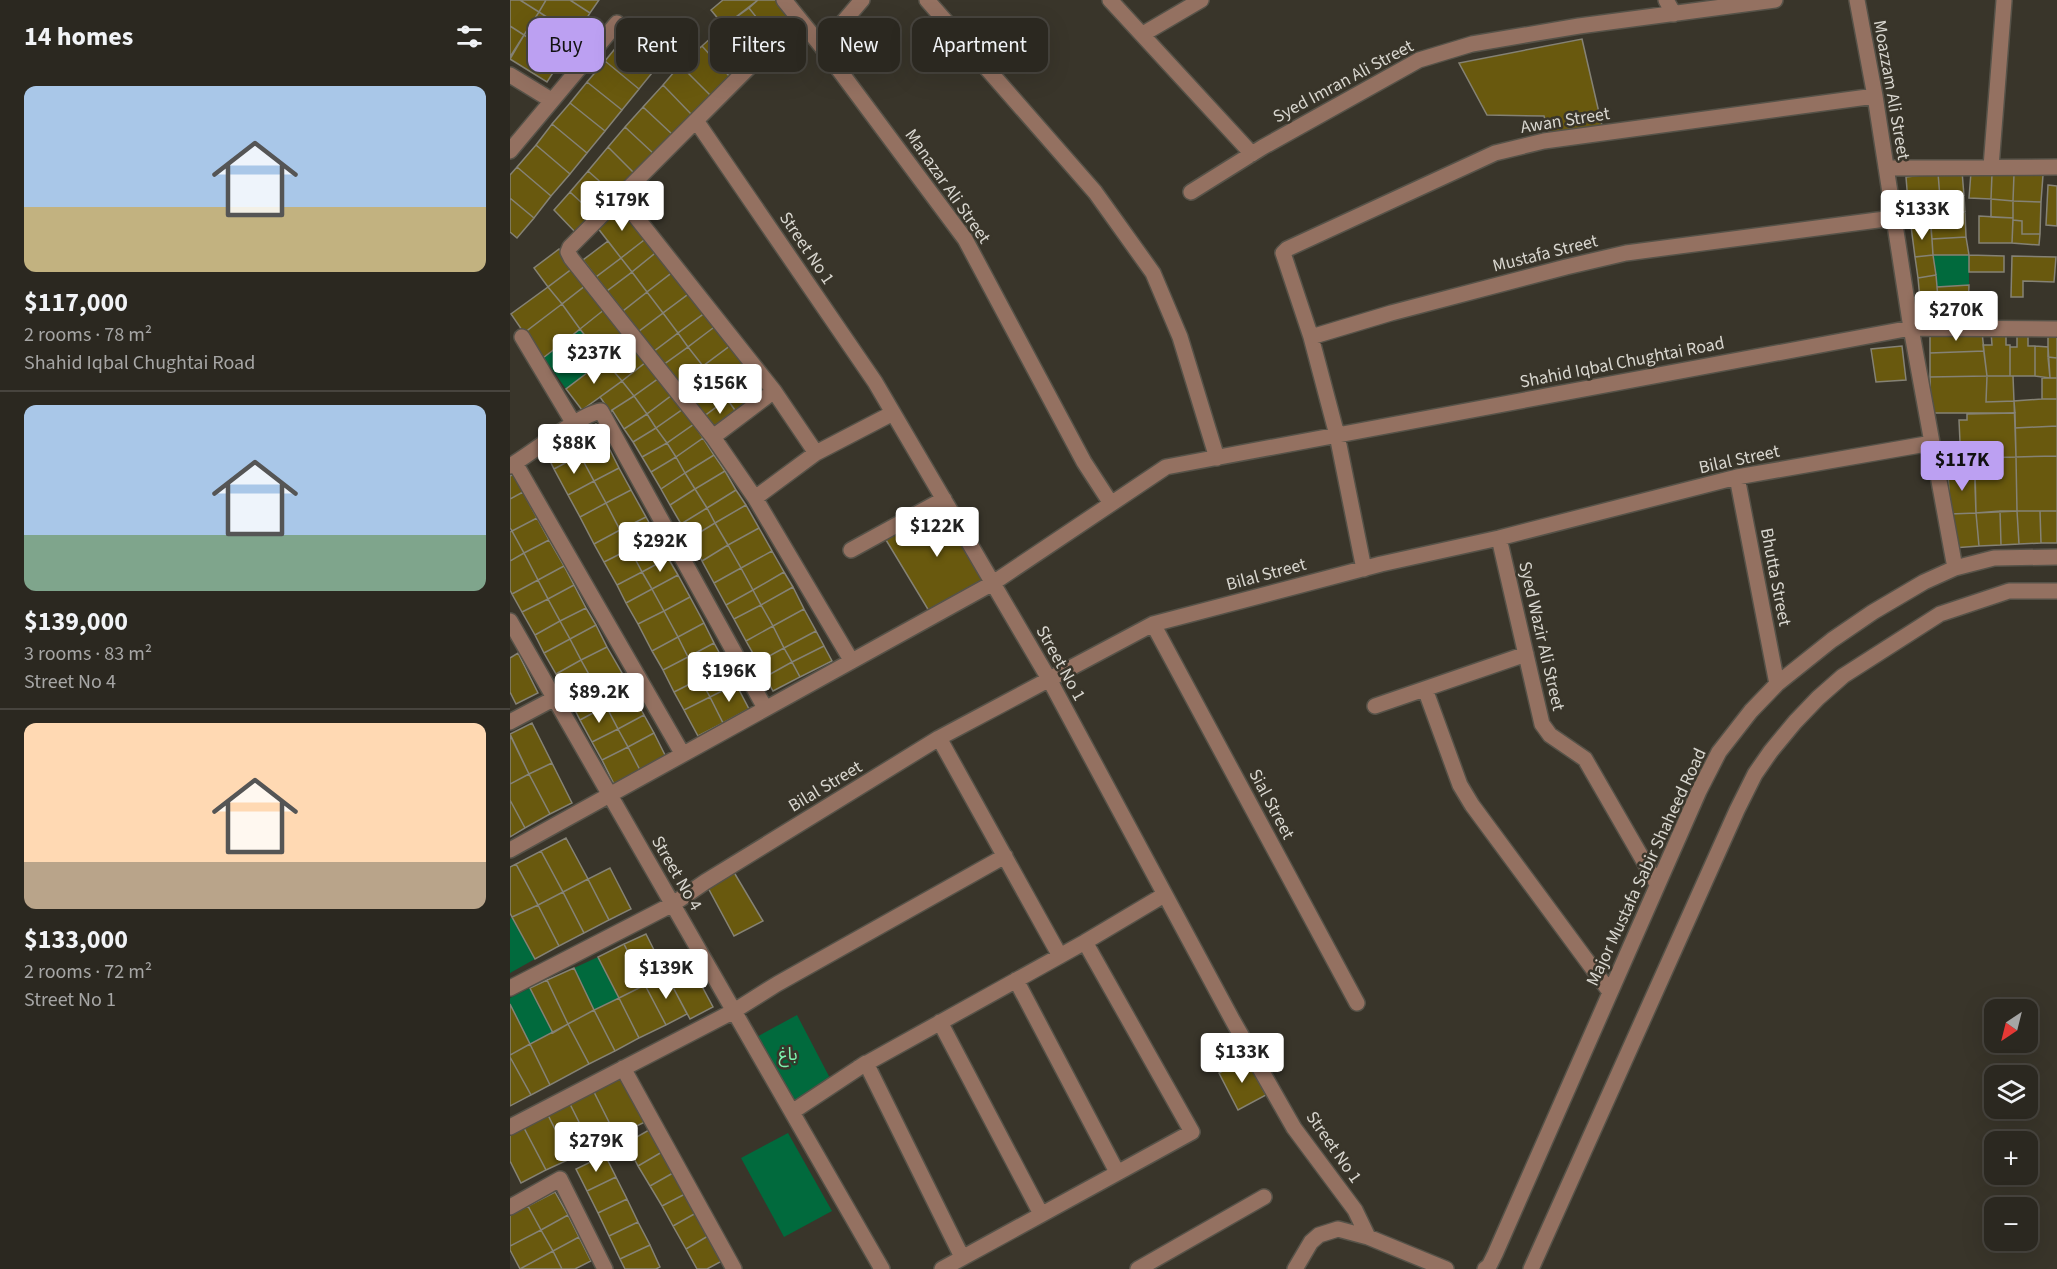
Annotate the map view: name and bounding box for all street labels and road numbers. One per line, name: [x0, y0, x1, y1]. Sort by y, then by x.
street label: Moazzam Ali Street: [1867, 18, 1916, 162]
street label: Syed Imran Ali Street: [1269, 34, 1418, 129]
street label: Awan Street: [1519, 101, 1612, 140]
street label: Manazar Ali Street: [899, 124, 996, 249]
street label: Street No 1: [773, 207, 840, 290]
street label: Mustafa Street: [1490, 228, 1600, 279]
street label: Shahid Iqbal Chughtai Road: [1518, 330, 1727, 395]
street label: Bilal Street: [1696, 439, 1782, 480]
street label: Bhutta Street: [1754, 526, 1797, 628]
street label: Bilal Street: [1223, 552, 1309, 597]
street label: Syed Wazir Ali Street: [1512, 559, 1571, 713]
street label: Street No 1: [1030, 621, 1092, 705]
street label: Major Mustafa Sabir Shaheed Road: [1580, 744, 1713, 990]
street label: Bilal Street: [784, 755, 867, 818]
street label: Sial Street: [1243, 765, 1301, 844]
street label: Street No 4: [645, 831, 708, 915]
street label: Street No 1: [1300, 1106, 1368, 1188]

